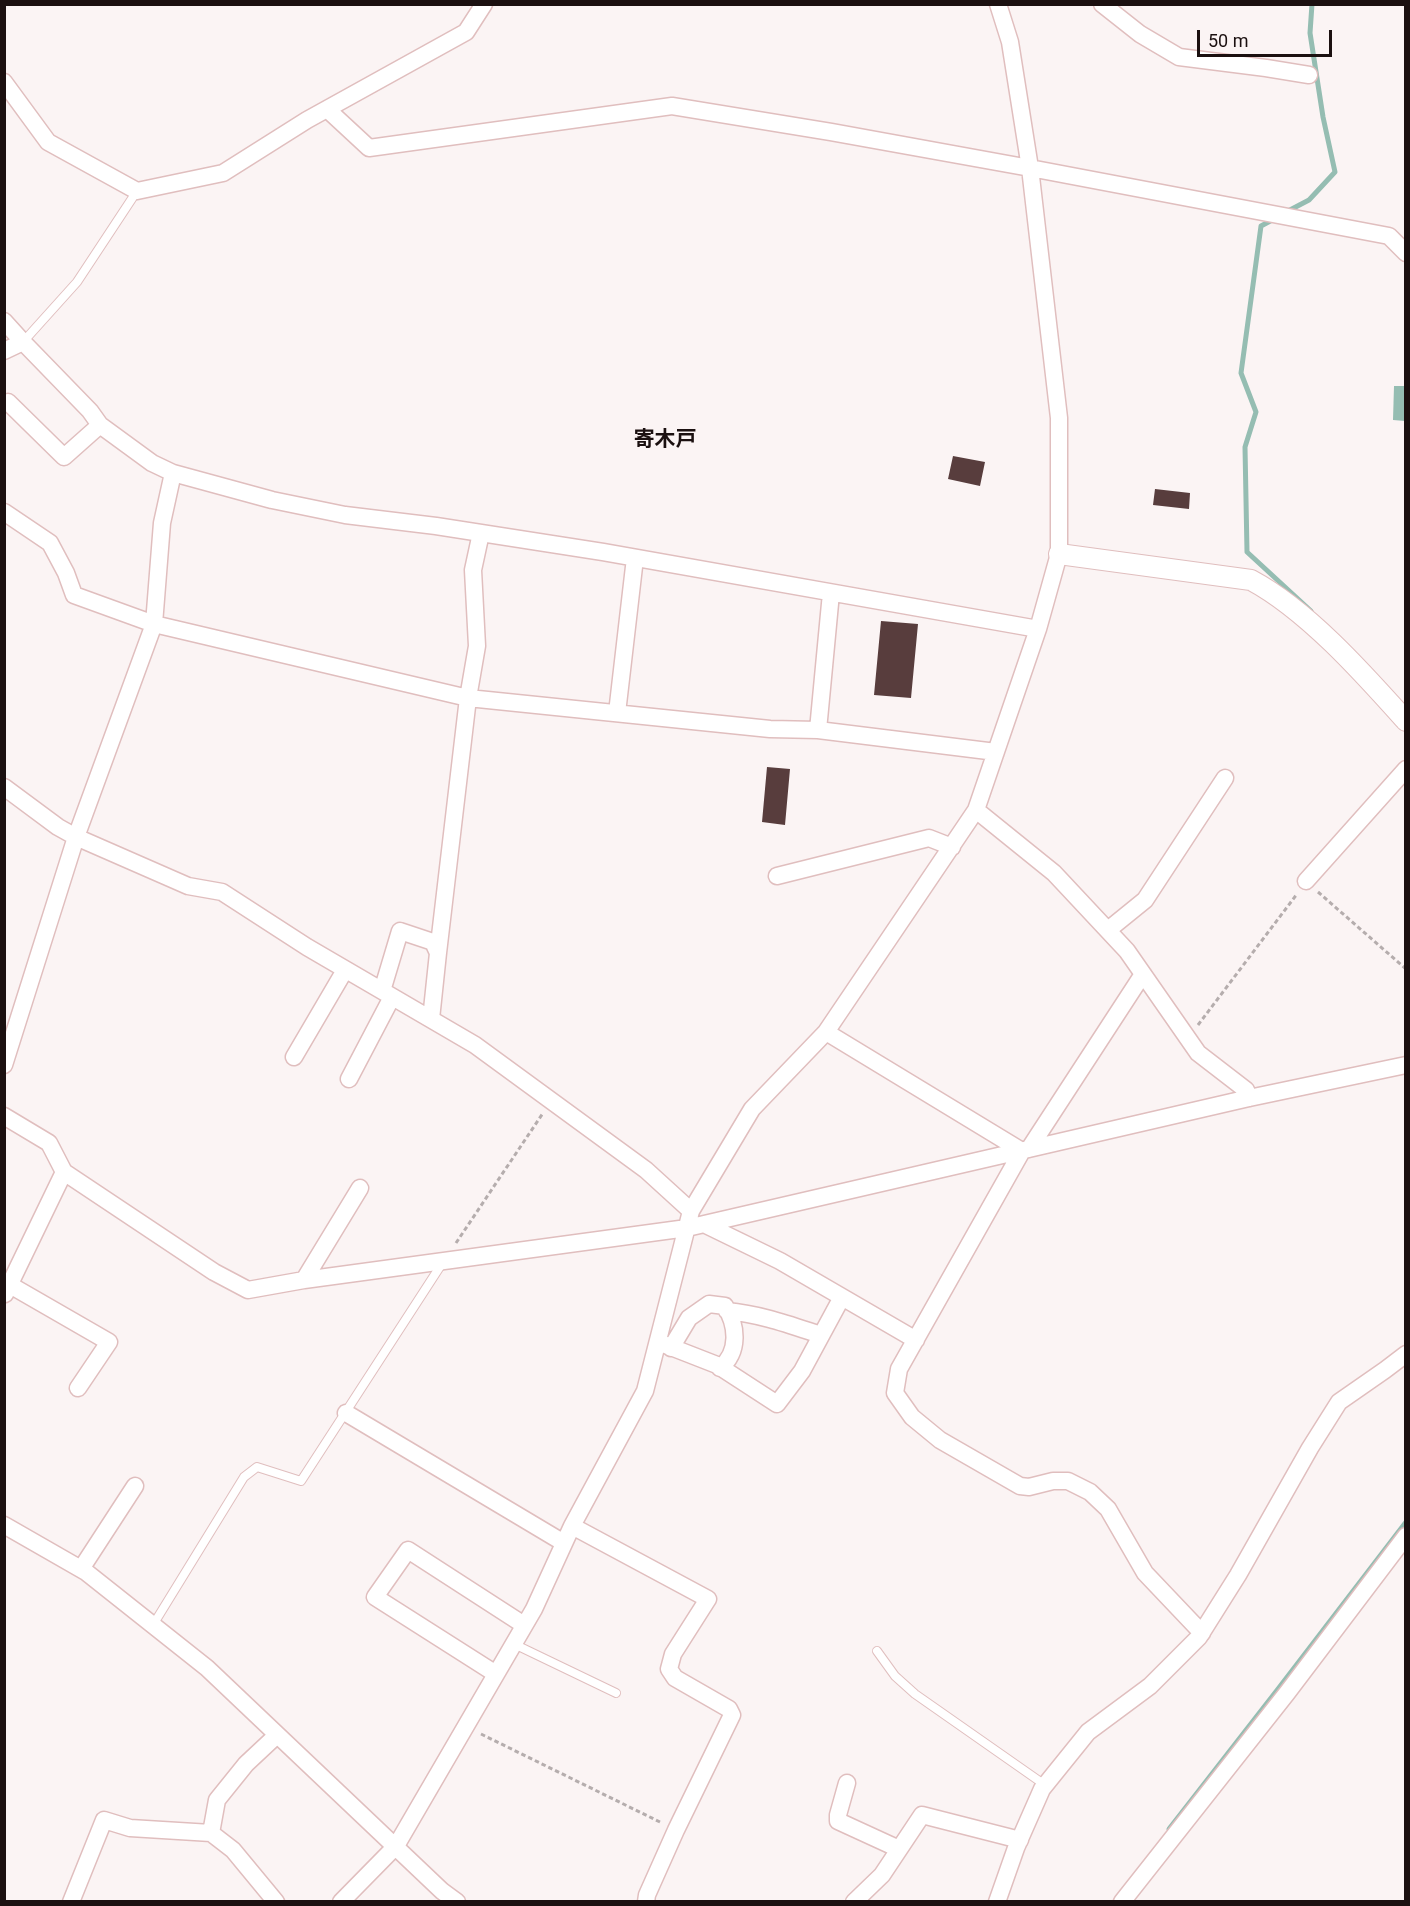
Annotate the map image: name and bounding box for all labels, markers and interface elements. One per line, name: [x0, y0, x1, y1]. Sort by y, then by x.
scale bar: [1200, 18, 1335, 56]
text: 50 m: [1208, 30, 1248, 51]
district label: 寄木戸: [634, 428, 696, 454]

